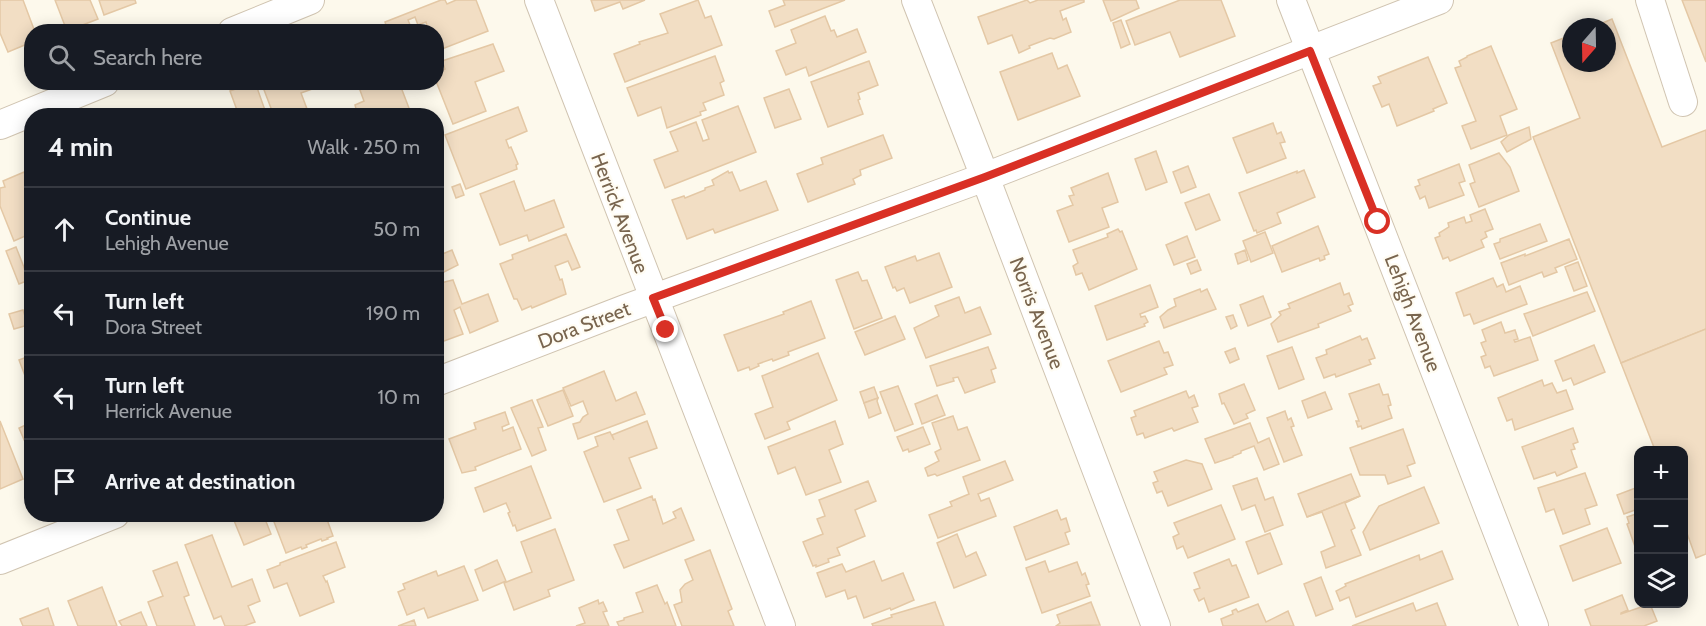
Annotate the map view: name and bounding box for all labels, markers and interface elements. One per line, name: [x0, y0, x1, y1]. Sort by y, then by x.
north arrow: [1562, 18, 1616, 72]
search box: [24, 24, 444, 90]
icon: search: [45, 41, 78, 74]
text: Search here: [93, 44, 202, 71]
text: 4 min: [48, 131, 113, 163]
text: Walk · 250 m: [308, 135, 420, 159]
street label: Herrick Avenue: [586, 149, 654, 277]
text: Continue: [105, 204, 191, 231]
route start: [1364, 208, 1390, 234]
icon: ahead: [48, 213, 81, 246]
text: 50 m: [373, 217, 420, 241]
text: Lehigh Avenue: [105, 231, 229, 255]
street label: Lehigh Avenue: [1380, 251, 1446, 375]
street label: Norris Avenue: [1005, 254, 1069, 372]
text: Turn left: [105, 288, 184, 315]
street label: Dora Street: [534, 296, 634, 354]
icon: left: [48, 297, 81, 330]
text: 190 m: [366, 301, 420, 325]
text: Dora Street: [105, 315, 202, 339]
route end: [652, 316, 678, 342]
text: Turn left: [105, 372, 184, 399]
icon: left: [48, 381, 81, 414]
text: 10 m: [377, 385, 420, 409]
text: Herrick Avenue: [105, 399, 232, 423]
map controls: [1634, 446, 1688, 608]
button: +: [1634, 446, 1688, 500]
icon: arrive: [48, 465, 81, 498]
text: Arrive at destination: [105, 468, 295, 495]
button: −: [1634, 500, 1688, 554]
button: layers: [1634, 554, 1688, 608]

